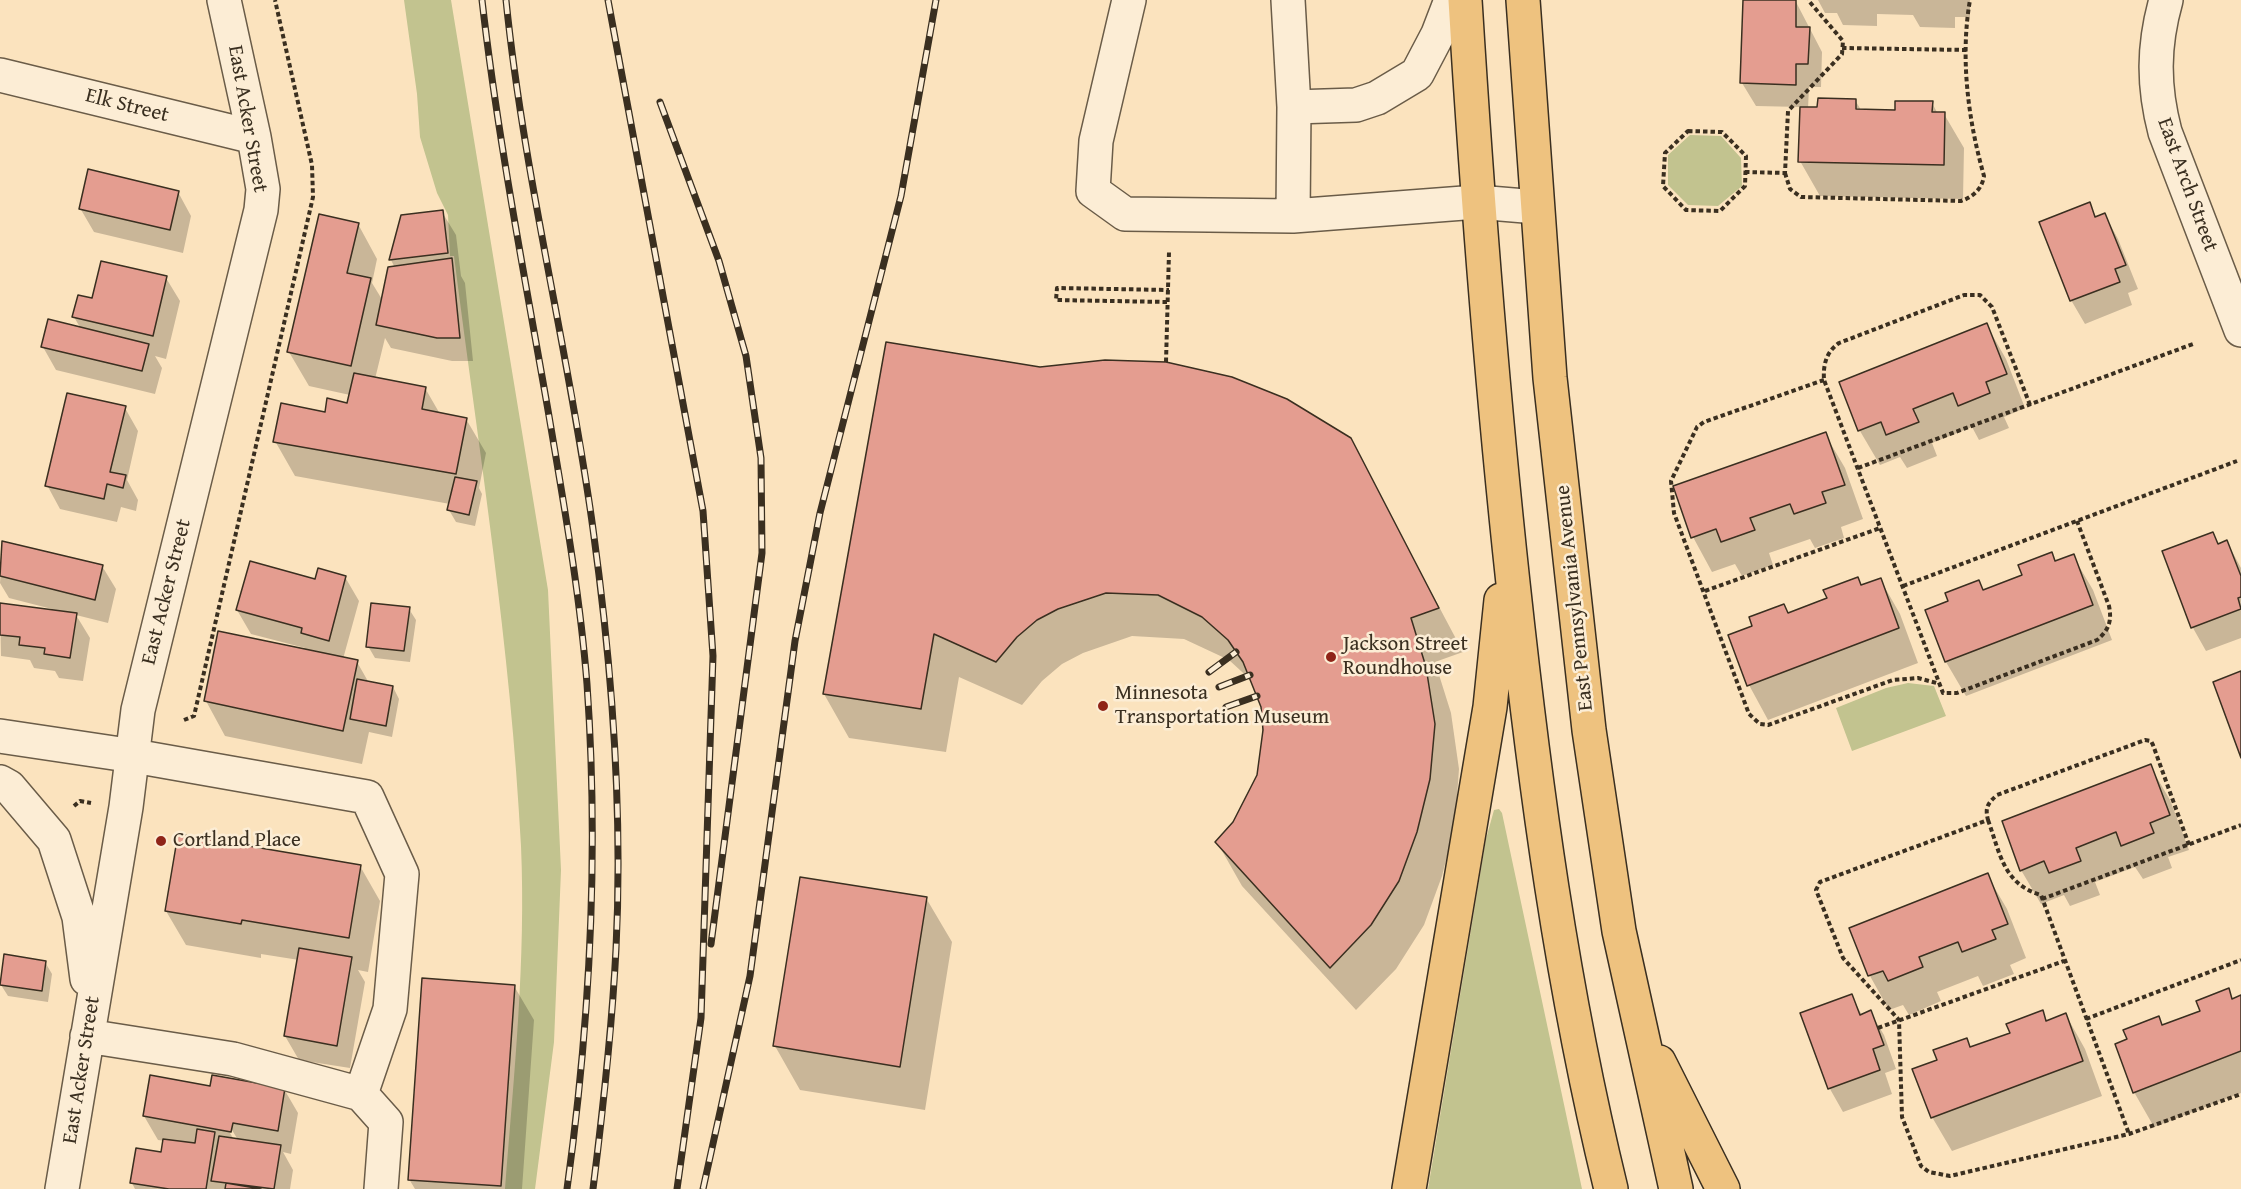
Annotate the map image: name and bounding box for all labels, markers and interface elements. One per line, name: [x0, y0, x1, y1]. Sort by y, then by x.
street label: East Acker Street: [222, 43, 272, 195]
street label: Elk Street: [83, 84, 171, 128]
street label: East Arch Street: [2151, 115, 2223, 255]
street label: East Pennsylvania Avenue: [1551, 484, 1599, 712]
street label: East Acker Street: [137, 517, 197, 667]
place label: Jackson Street Roundhouse: [1343, 632, 1468, 682]
marker: Jackson Street Roundhouse: [1324, 650, 1338, 664]
place label: Minnesota Transportation Museum: [1115, 681, 1329, 731]
marker: Minnesota Transportation Museum: [1096, 699, 1110, 713]
place label: Cortland Place: [173, 828, 301, 854]
marker: Cortland Place: [154, 834, 168, 848]
street label: East Acker Street: [58, 994, 106, 1146]

